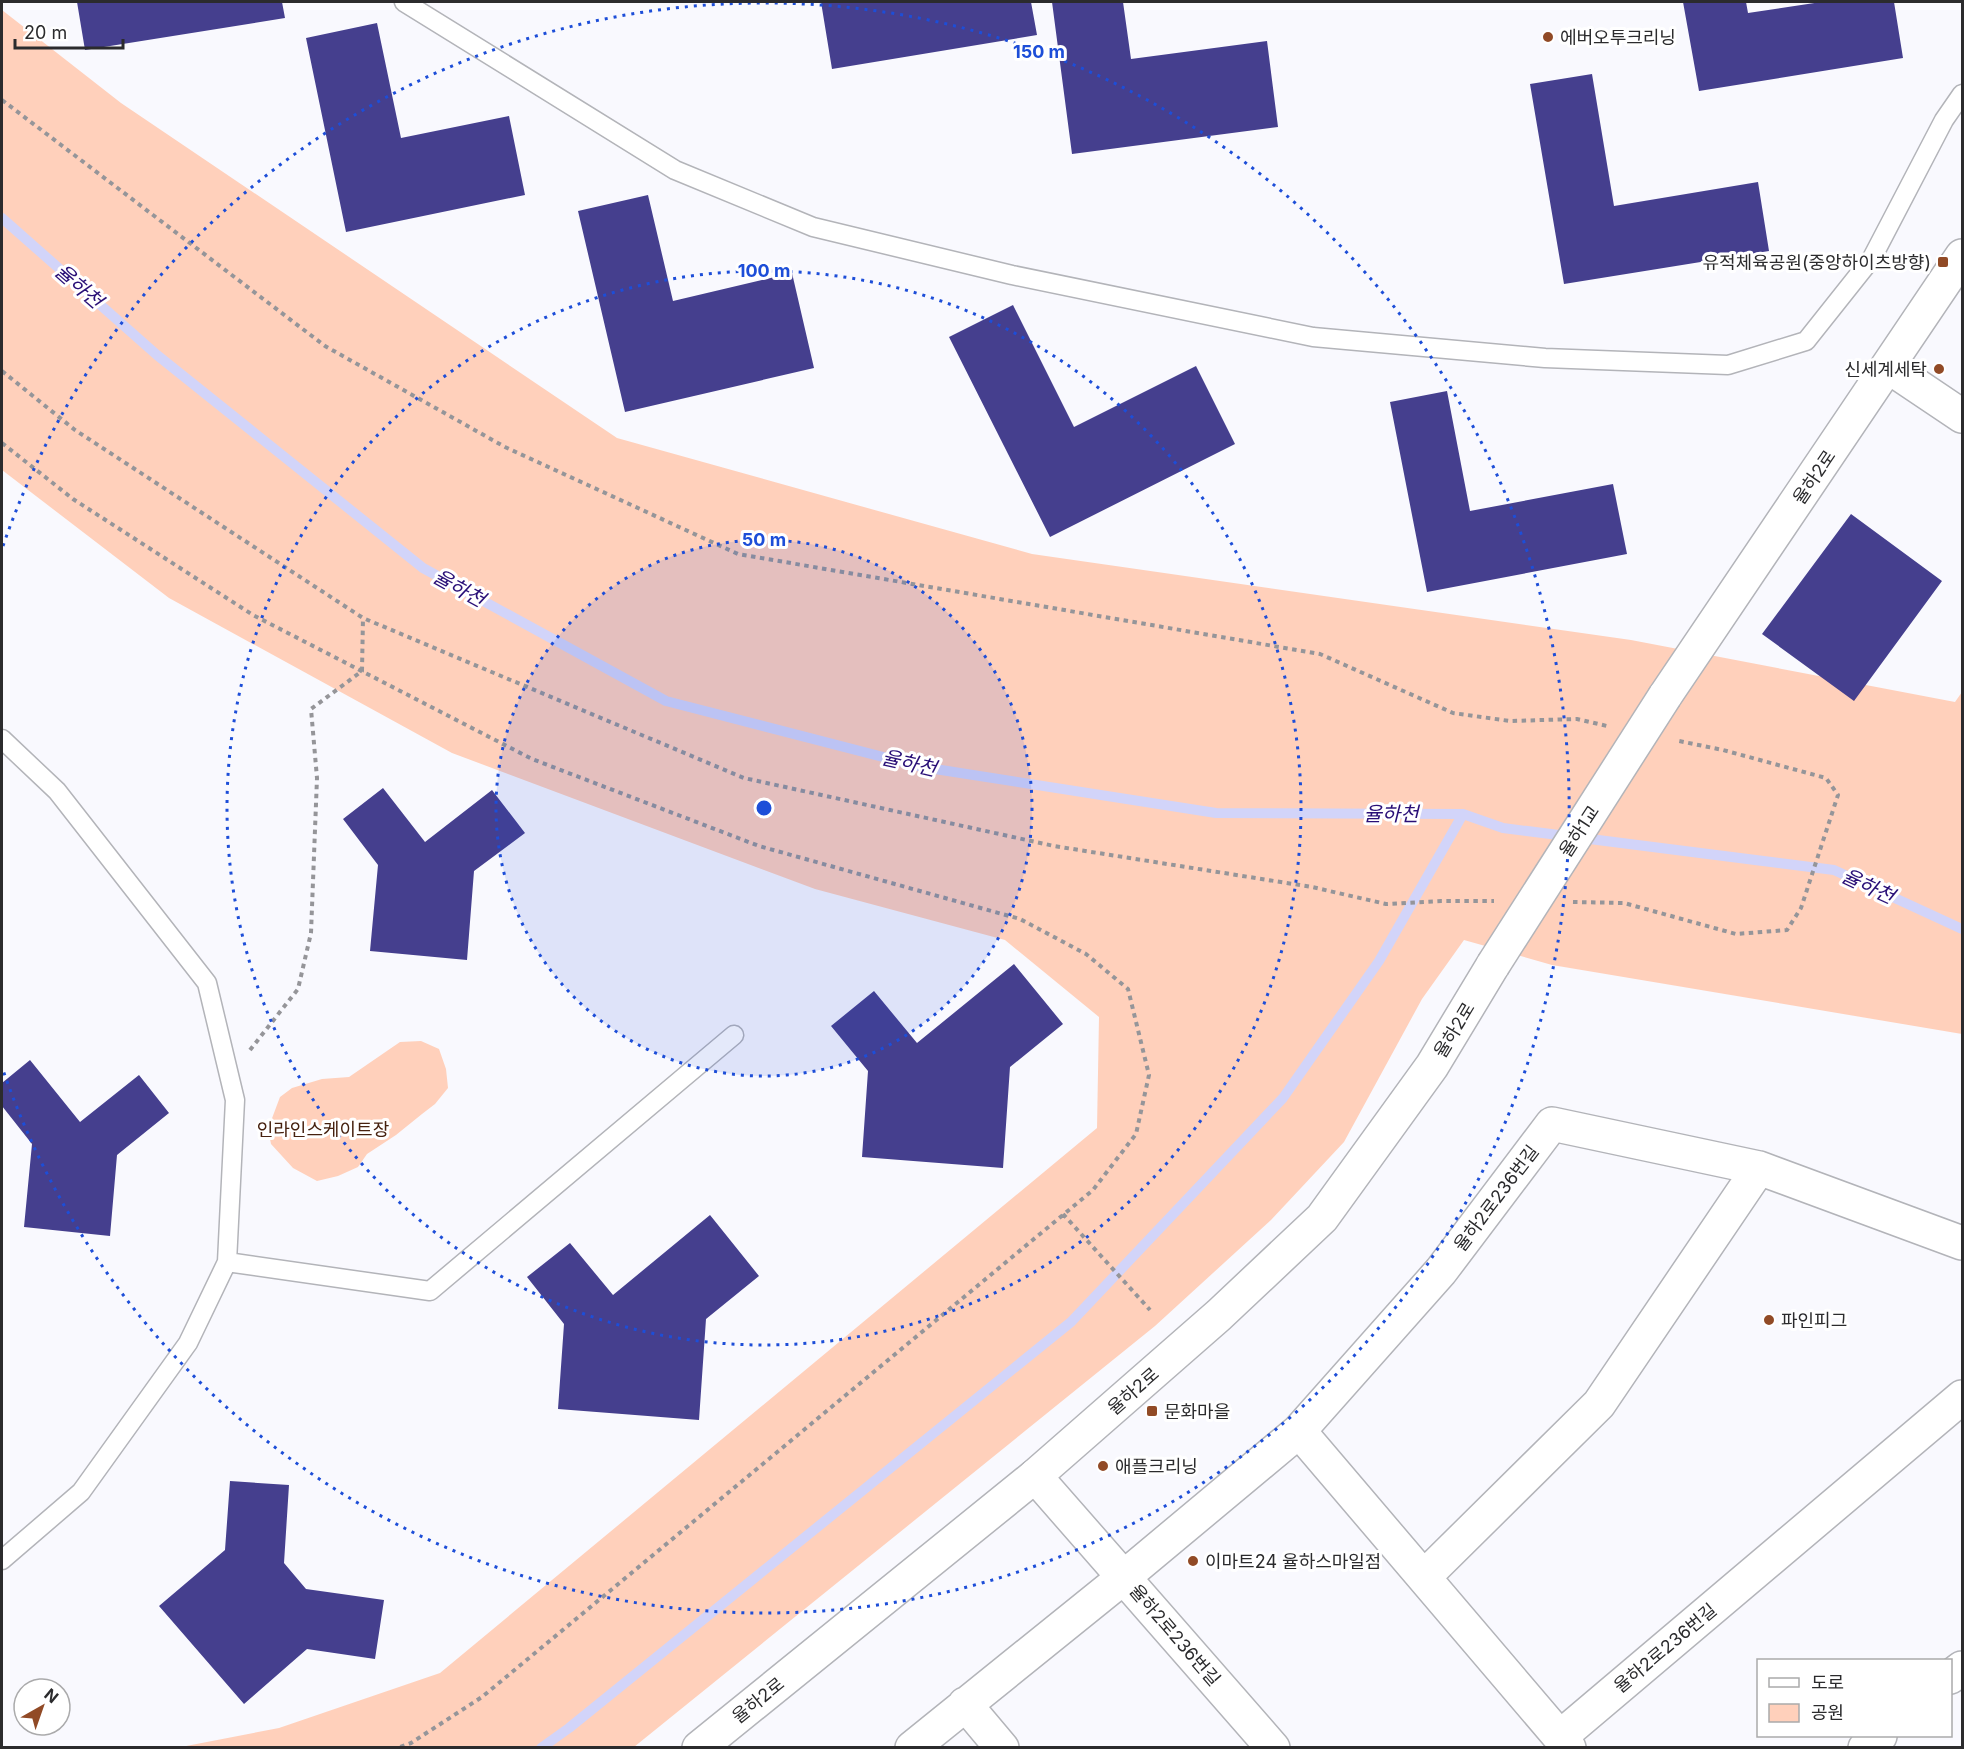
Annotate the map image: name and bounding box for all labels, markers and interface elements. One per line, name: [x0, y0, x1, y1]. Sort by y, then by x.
scale bar: [15, 12, 123, 50]
text: 20 m: [24, 22, 67, 43]
place label: 에버오투크리닝: [1560, 27, 1676, 48]
marker: 에버오투크리닝: [1541, 30, 1555, 44]
text: 150 m: [1013, 41, 1065, 62]
place label: 유적체육공원(중앙하이츠방향): [1703, 252, 1931, 273]
marker: 유적체육공원(중앙하이츠방향): [1936, 255, 1950, 269]
water label: 율하천: [50, 259, 110, 315]
text: 100 m: [738, 260, 790, 281]
place label: 신세계세탁: [1844, 359, 1927, 380]
marker: 신세계세탁: [1932, 362, 1946, 376]
street label: 율하2로: [1788, 446, 1840, 508]
text: 50 m: [742, 529, 786, 550]
water label: 율하천: [429, 564, 491, 613]
water label: 율하천: [879, 745, 941, 781]
centre of rings: [754, 798, 774, 818]
street label: 율하1교: [1555, 801, 1603, 861]
water label: 율하천: [1363, 802, 1421, 826]
water label: 율하천: [1838, 863, 1900, 910]
street label: 율하2로: [1429, 999, 1479, 1061]
park label: 인라인스케이트장: [257, 1119, 389, 1140]
street label: 율하2로236번길: [1449, 1141, 1543, 1255]
place label: 파인피그: [1781, 1310, 1847, 1331]
marker: 파인피그: [1762, 1313, 1776, 1327]
street label: 율하2로: [1103, 1363, 1163, 1419]
place label: 문화마을: [1164, 1401, 1230, 1422]
marker: 문화마을: [1145, 1404, 1159, 1418]
place label: 애플크리닝: [1115, 1456, 1198, 1477]
marker: 애플크리닝: [1096, 1459, 1110, 1473]
place label: 이마트24 율하스마일점: [1205, 1551, 1381, 1572]
marker: 이마트24 율하스마일점: [1186, 1554, 1200, 1568]
street label: 율하2로236번길: [1125, 1580, 1225, 1690]
street label: 율하2로236번길: [1610, 1599, 1720, 1697]
legend: [1757, 1659, 1952, 1737]
text: 도로: [1811, 1672, 1844, 1693]
street label: 율하2로: [728, 1673, 788, 1727]
north arrow: [12, 1677, 72, 1737]
text: N: [41, 1684, 63, 1707]
text: 공원: [1811, 1702, 1844, 1723]

